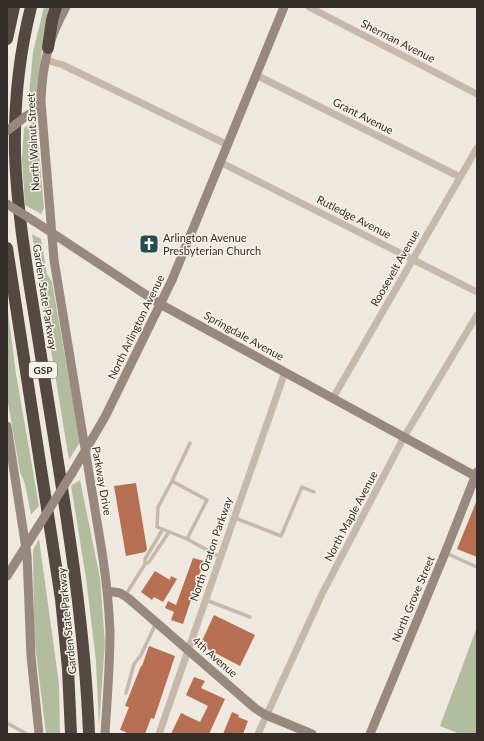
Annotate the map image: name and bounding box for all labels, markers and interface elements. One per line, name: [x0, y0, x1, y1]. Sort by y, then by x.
street label: Sherman Avenue: [359, 16, 438, 65]
street label: North Walnut Street: [23, 93, 42, 191]
street label: Grant Avenue: [331, 95, 396, 136]
street label: Rutledge Avenue: [315, 192, 394, 241]
street label: Roosevelt Avenue: [367, 227, 422, 308]
place label: Arlington Avenue Presbyterian Church: [163, 231, 261, 257]
church icon: Arlington Avenue Presbyterian Church: [138, 233, 160, 255]
street label: Garden State Parkway: [31, 243, 60, 351]
street label: North Arlington Avenue: [105, 272, 167, 381]
street label: Springdale Avenue: [202, 308, 287, 363]
road number: GSP: [29, 362, 57, 378]
street label: Parkway Drive: [90, 445, 115, 517]
street label: North Maple Avenue: [321, 468, 380, 563]
street label: North Oraton Parkway: [187, 495, 235, 603]
street label: North Grove Street: [389, 554, 437, 644]
street label: Garden State Parkway: [54, 567, 79, 675]
street label: 4th Avenue: [190, 634, 241, 680]

